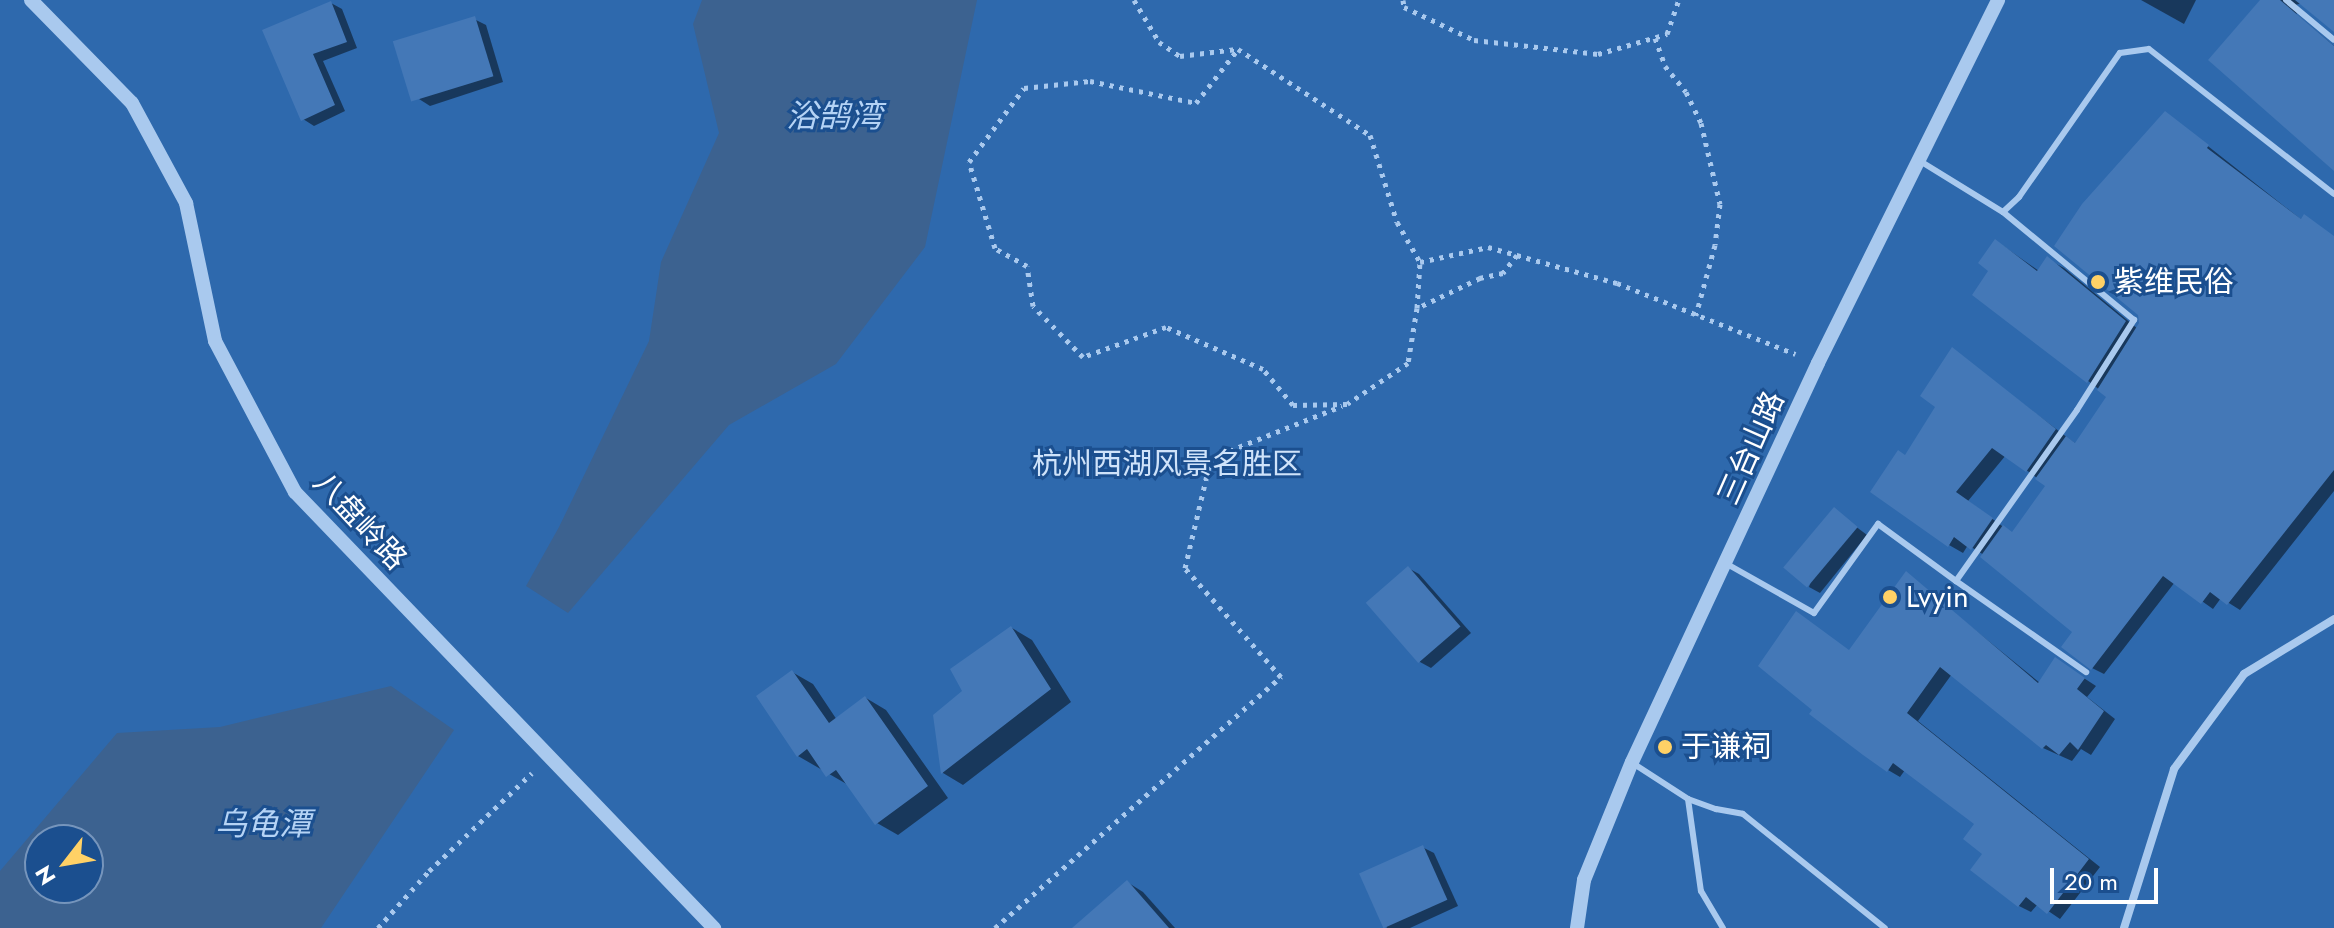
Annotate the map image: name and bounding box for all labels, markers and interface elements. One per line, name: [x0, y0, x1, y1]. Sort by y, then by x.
water label: 浴鹄湾: [786, 97, 882, 135]
place label: 紫维民俗: [2114, 264, 2234, 300]
marker: 紫维民俗: [2089, 273, 2107, 291]
street label: 三台山路: [1710, 386, 1792, 510]
park label: 杭州西湖风景名胜区: [1032, 446, 1302, 482]
street label: 八盘岭路: [306, 465, 414, 577]
place label: Lvyin: [1906, 579, 1969, 615]
marker: Lvyin: [1881, 588, 1899, 606]
place label: 于谦祠: [1681, 729, 1771, 765]
marker: 于谦祠: [1656, 738, 1674, 756]
water label: 乌龟潭: [215, 805, 311, 843]
north arrow: [24, 824, 104, 904]
scale bar: [2054, 852, 2162, 902]
text: N: [27, 860, 63, 891]
text: 20 m: [2064, 864, 2118, 899]

